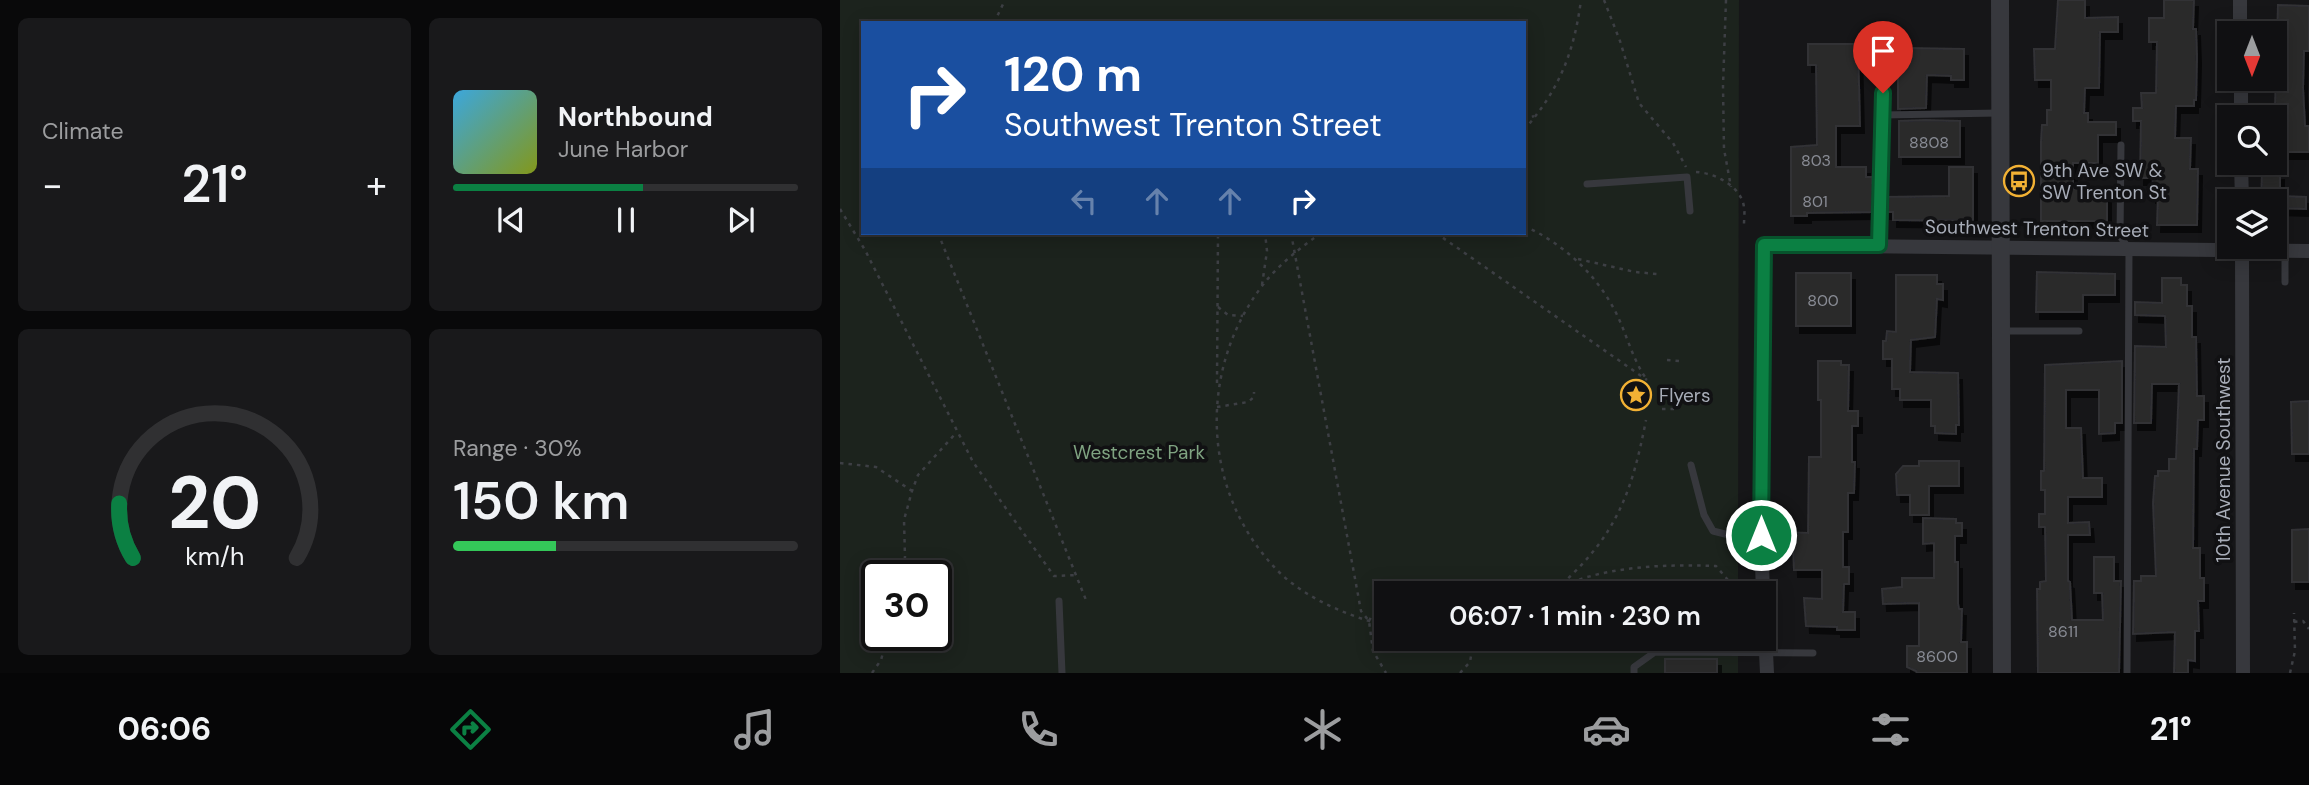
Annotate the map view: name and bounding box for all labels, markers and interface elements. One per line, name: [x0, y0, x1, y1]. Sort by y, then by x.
pin: [1853, 21, 1913, 93]
north arrow: [2217, 21, 2287, 91]
map controls: [2217, 21, 2287, 259]
icon: arrive: [1864, 32, 1902, 70]
text: 120 m: [1004, 42, 1142, 106]
icon: right: [889, 49, 980, 140]
text: Northbound: [558, 100, 713, 134]
text: Southwest Trenton Street: [1004, 104, 1382, 146]
button: search: [2217, 105, 2287, 175]
text: Climate: [42, 116, 124, 146]
house number: 8808: [1909, 132, 1949, 153]
text: June Harbor: [558, 134, 688, 164]
text: 21°: [181, 150, 248, 218]
house number: 803: [1801, 150, 1831, 171]
place label: 9th Ave SW & SW Trenton St: [2042, 158, 2167, 205]
text: −: [42, 160, 63, 210]
text: +: [366, 160, 387, 210]
bus stop icon: 9th Ave SW & SW Trenton St: [2002, 164, 2036, 198]
icon: left: [1065, 182, 1103, 220]
icon: ahead: [1138, 182, 1176, 220]
icon: ahead: [1211, 182, 1249, 220]
icon: right: [1284, 182, 1322, 220]
button: layers: [2217, 189, 2287, 259]
house number: 801: [1802, 191, 1828, 212]
icon: previous: [492, 201, 530, 239]
icon: pause: [607, 201, 645, 239]
icon: next: [722, 201, 760, 239]
street label: Southwest Trenton Street: [1925, 214, 2149, 243]
house number: 800: [1807, 290, 1839, 311]
street label: 10th Avenue Southwest: [2211, 357, 2236, 563]
place icon: Flyers: [1619, 378, 1653, 412]
place label: Flyers: [1659, 383, 1710, 408]
text: Range · 30%: [453, 433, 582, 463]
park label: Westcrest Park: [1073, 440, 1205, 465]
text: 20: [168, 456, 261, 551]
text: 150 km: [453, 467, 629, 535]
position arrow: [1724, 498, 1798, 572]
text: km/h: [185, 540, 244, 573]
speed limit sign: 30: [861, 560, 952, 651]
text: 06:07 · 1 min · 230 m: [1449, 599, 1701, 633]
house number: 8611: [2048, 621, 2078, 642]
house number: 8600: [1916, 646, 1958, 667]
icon: directions: [446, 705, 495, 754]
icon: music: [730, 705, 779, 754]
icon: phone: [1014, 705, 1063, 754]
icon: climate: [1298, 705, 1347, 754]
icon: car: [1582, 705, 1631, 754]
icon: filters: [1866, 705, 1915, 754]
text: 06:06: [117, 708, 211, 750]
text: 21°: [2150, 708, 2192, 750]

